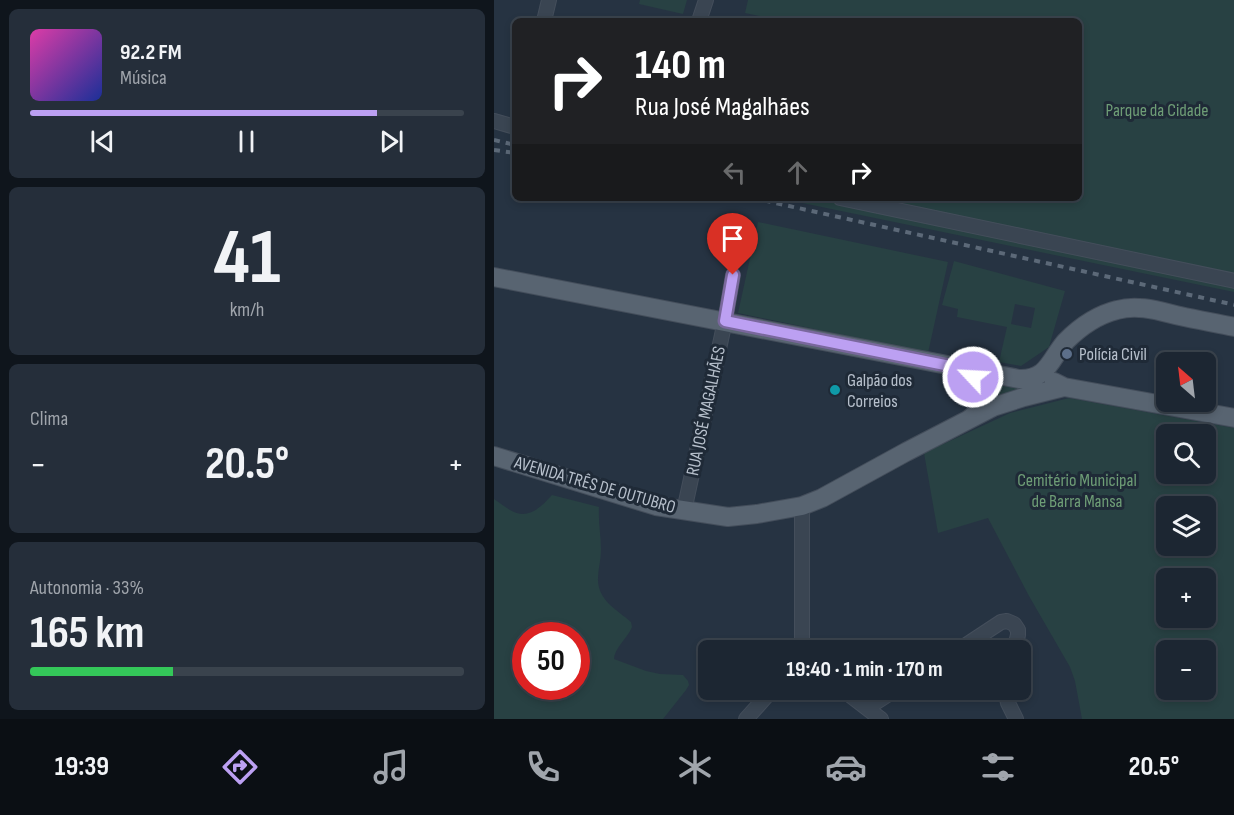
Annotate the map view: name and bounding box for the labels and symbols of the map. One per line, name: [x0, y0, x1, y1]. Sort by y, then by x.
park label: Parque da Cidade: [1106, 100, 1208, 121]
pin: [707, 213, 758, 275]
street label: RUA JOSÉ MAGALHÃES: [682, 344, 730, 478]
place label: Polícia Civil: [1079, 344, 1147, 365]
position arrow: [941, 345, 1005, 409]
marker: Polícia Civil: [1060, 347, 1074, 361]
north arrow: [1156, 352, 1216, 412]
place label: Galpão dos Correios: [847, 370, 912, 412]
marker: Galpão dos Correios: [828, 383, 842, 397]
street label: AVENIDA TRÊS DE OUTUBRO: [511, 452, 678, 518]
park label: Cemitério Municipal de Barra Mansa: [1017, 470, 1137, 512]
speed limit sign: 50: [512, 622, 590, 700]

